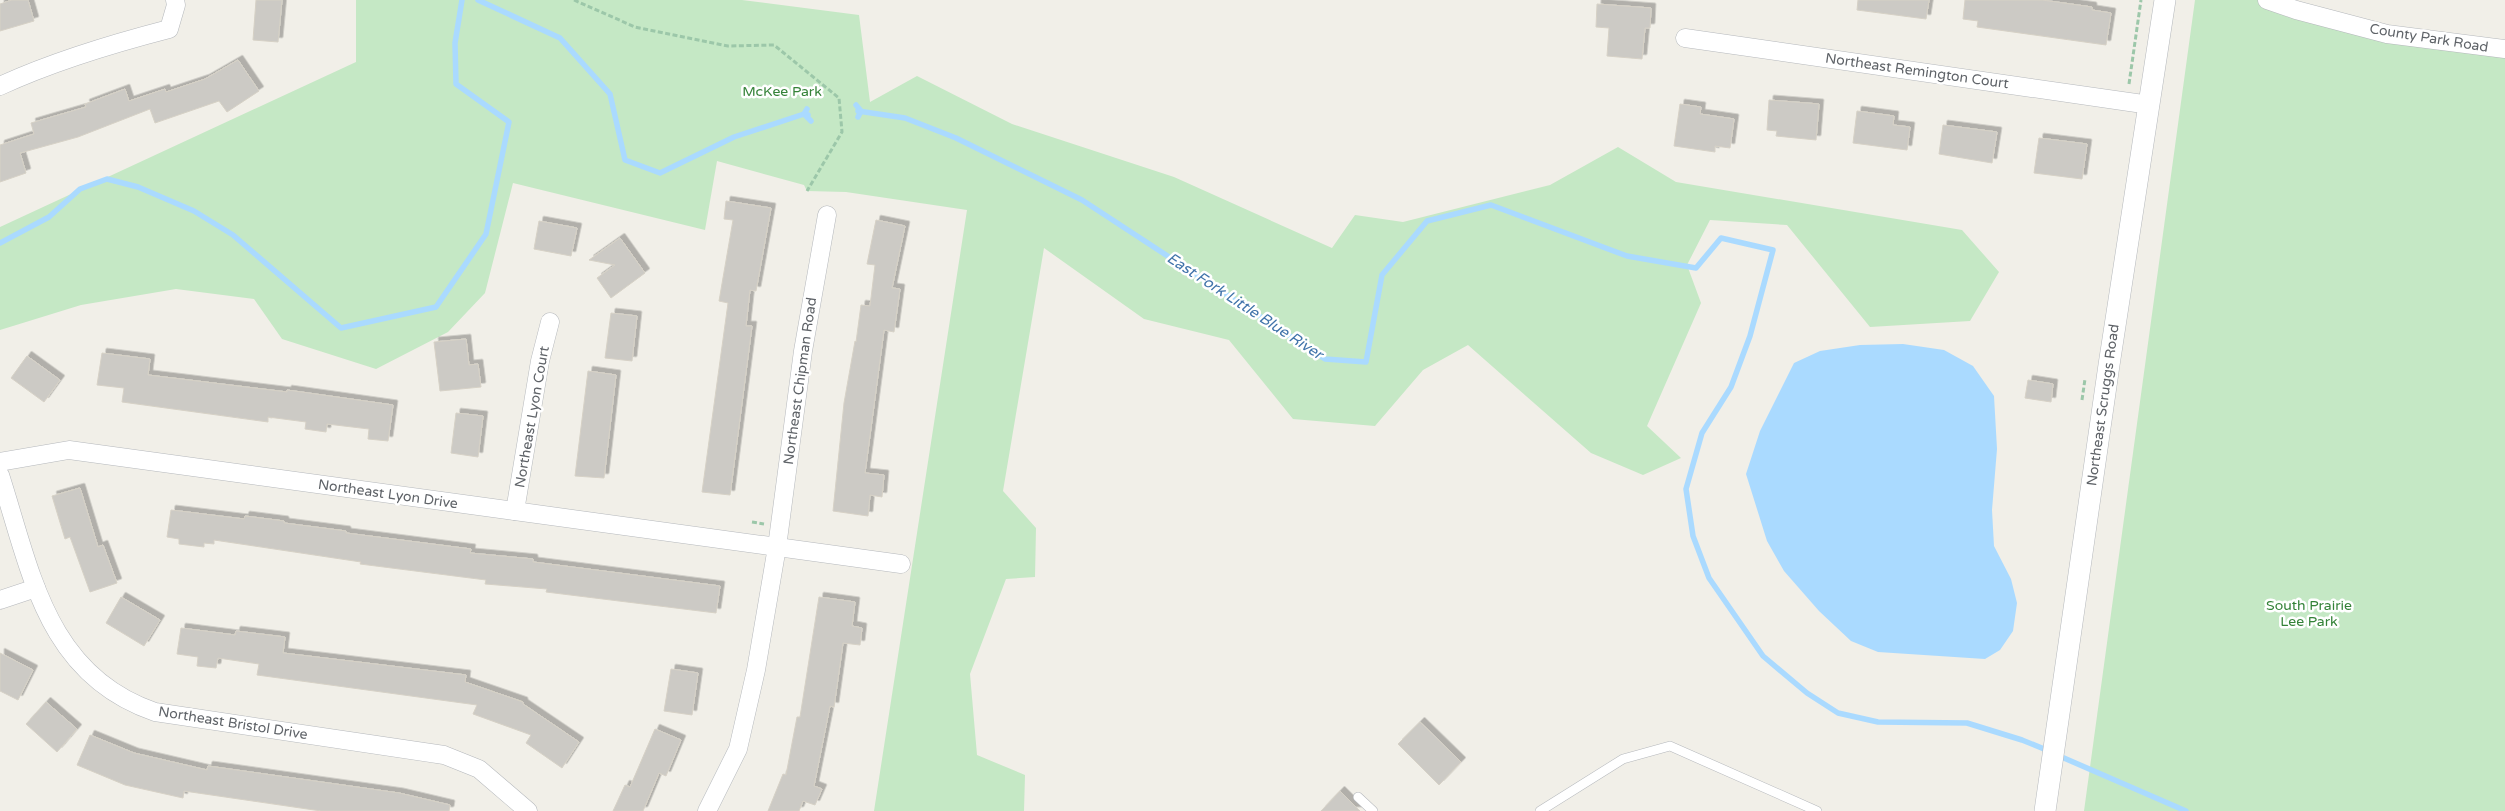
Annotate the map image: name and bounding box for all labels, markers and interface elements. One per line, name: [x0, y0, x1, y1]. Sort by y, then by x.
street label: County Park Road: [2368, 20, 2490, 56]
street label: Northeast Remington Court: [1824, 50, 2010, 92]
park label: McKee Park: [742, 83, 822, 100]
water label: East Fork Little Blue River: [1164, 249, 1328, 364]
street label: Northeast Chipman Road: [780, 296, 820, 466]
street label: Northeast Scruggs Road: [2083, 323, 2123, 487]
street label: Northeast Lyon Court: [511, 344, 553, 489]
street label: Northeast Lyon Drive: [317, 476, 459, 512]
park label: South Prairie Lee Park: [2266, 597, 2352, 630]
street label: Northeast Bristol Drive: [157, 703, 309, 743]

